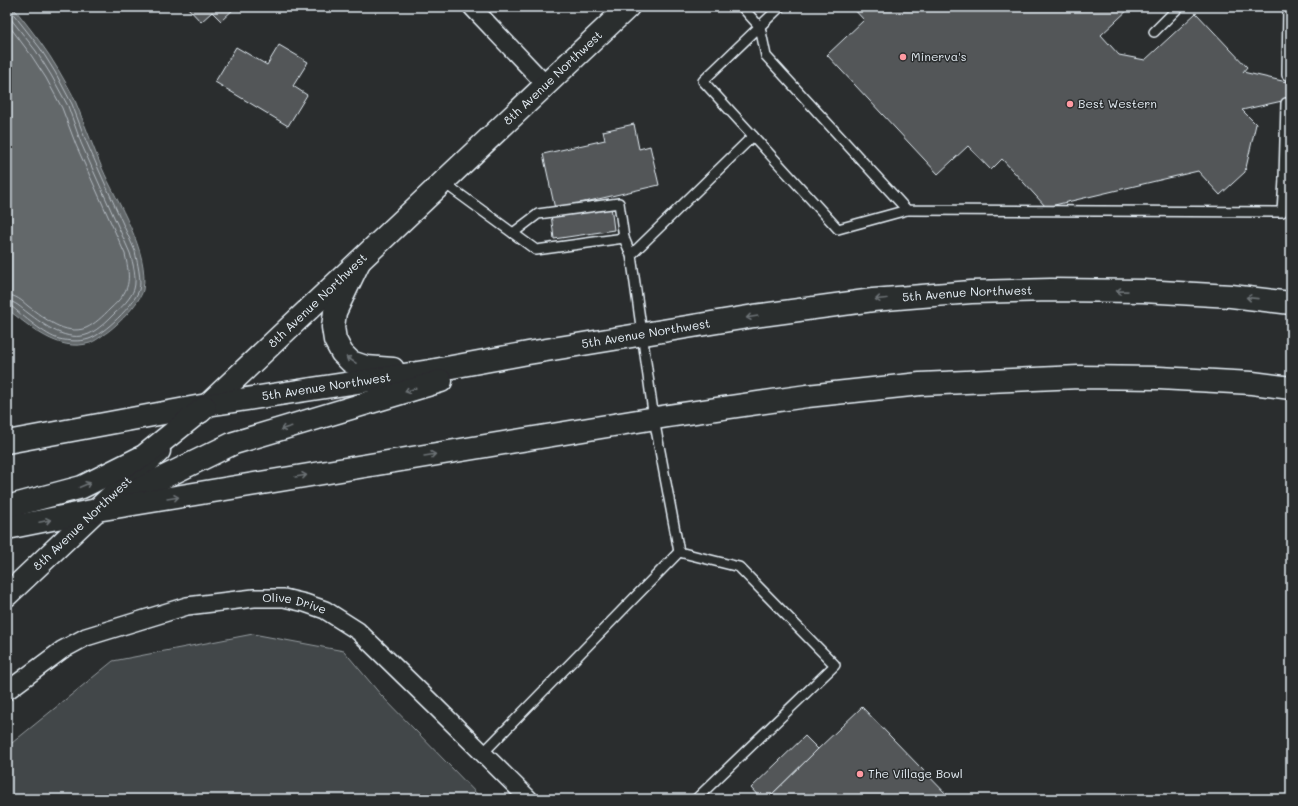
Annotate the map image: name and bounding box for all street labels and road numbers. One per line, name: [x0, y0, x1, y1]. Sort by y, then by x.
street label: 8th Avenue Northwest: [499, 27, 605, 128]
street label: 8th Avenue Northwest: [264, 249, 370, 351]
street label: 5th Avenue Northwest: [901, 281, 1032, 305]
street label: 5th Avenue Northwest: [580, 314, 711, 351]
street label: 5th Avenue Northwest: [260, 368, 392, 404]
street label: 8th Avenue Northwest: [29, 472, 135, 573]
street label: Olive Drive: [262, 589, 329, 617]

